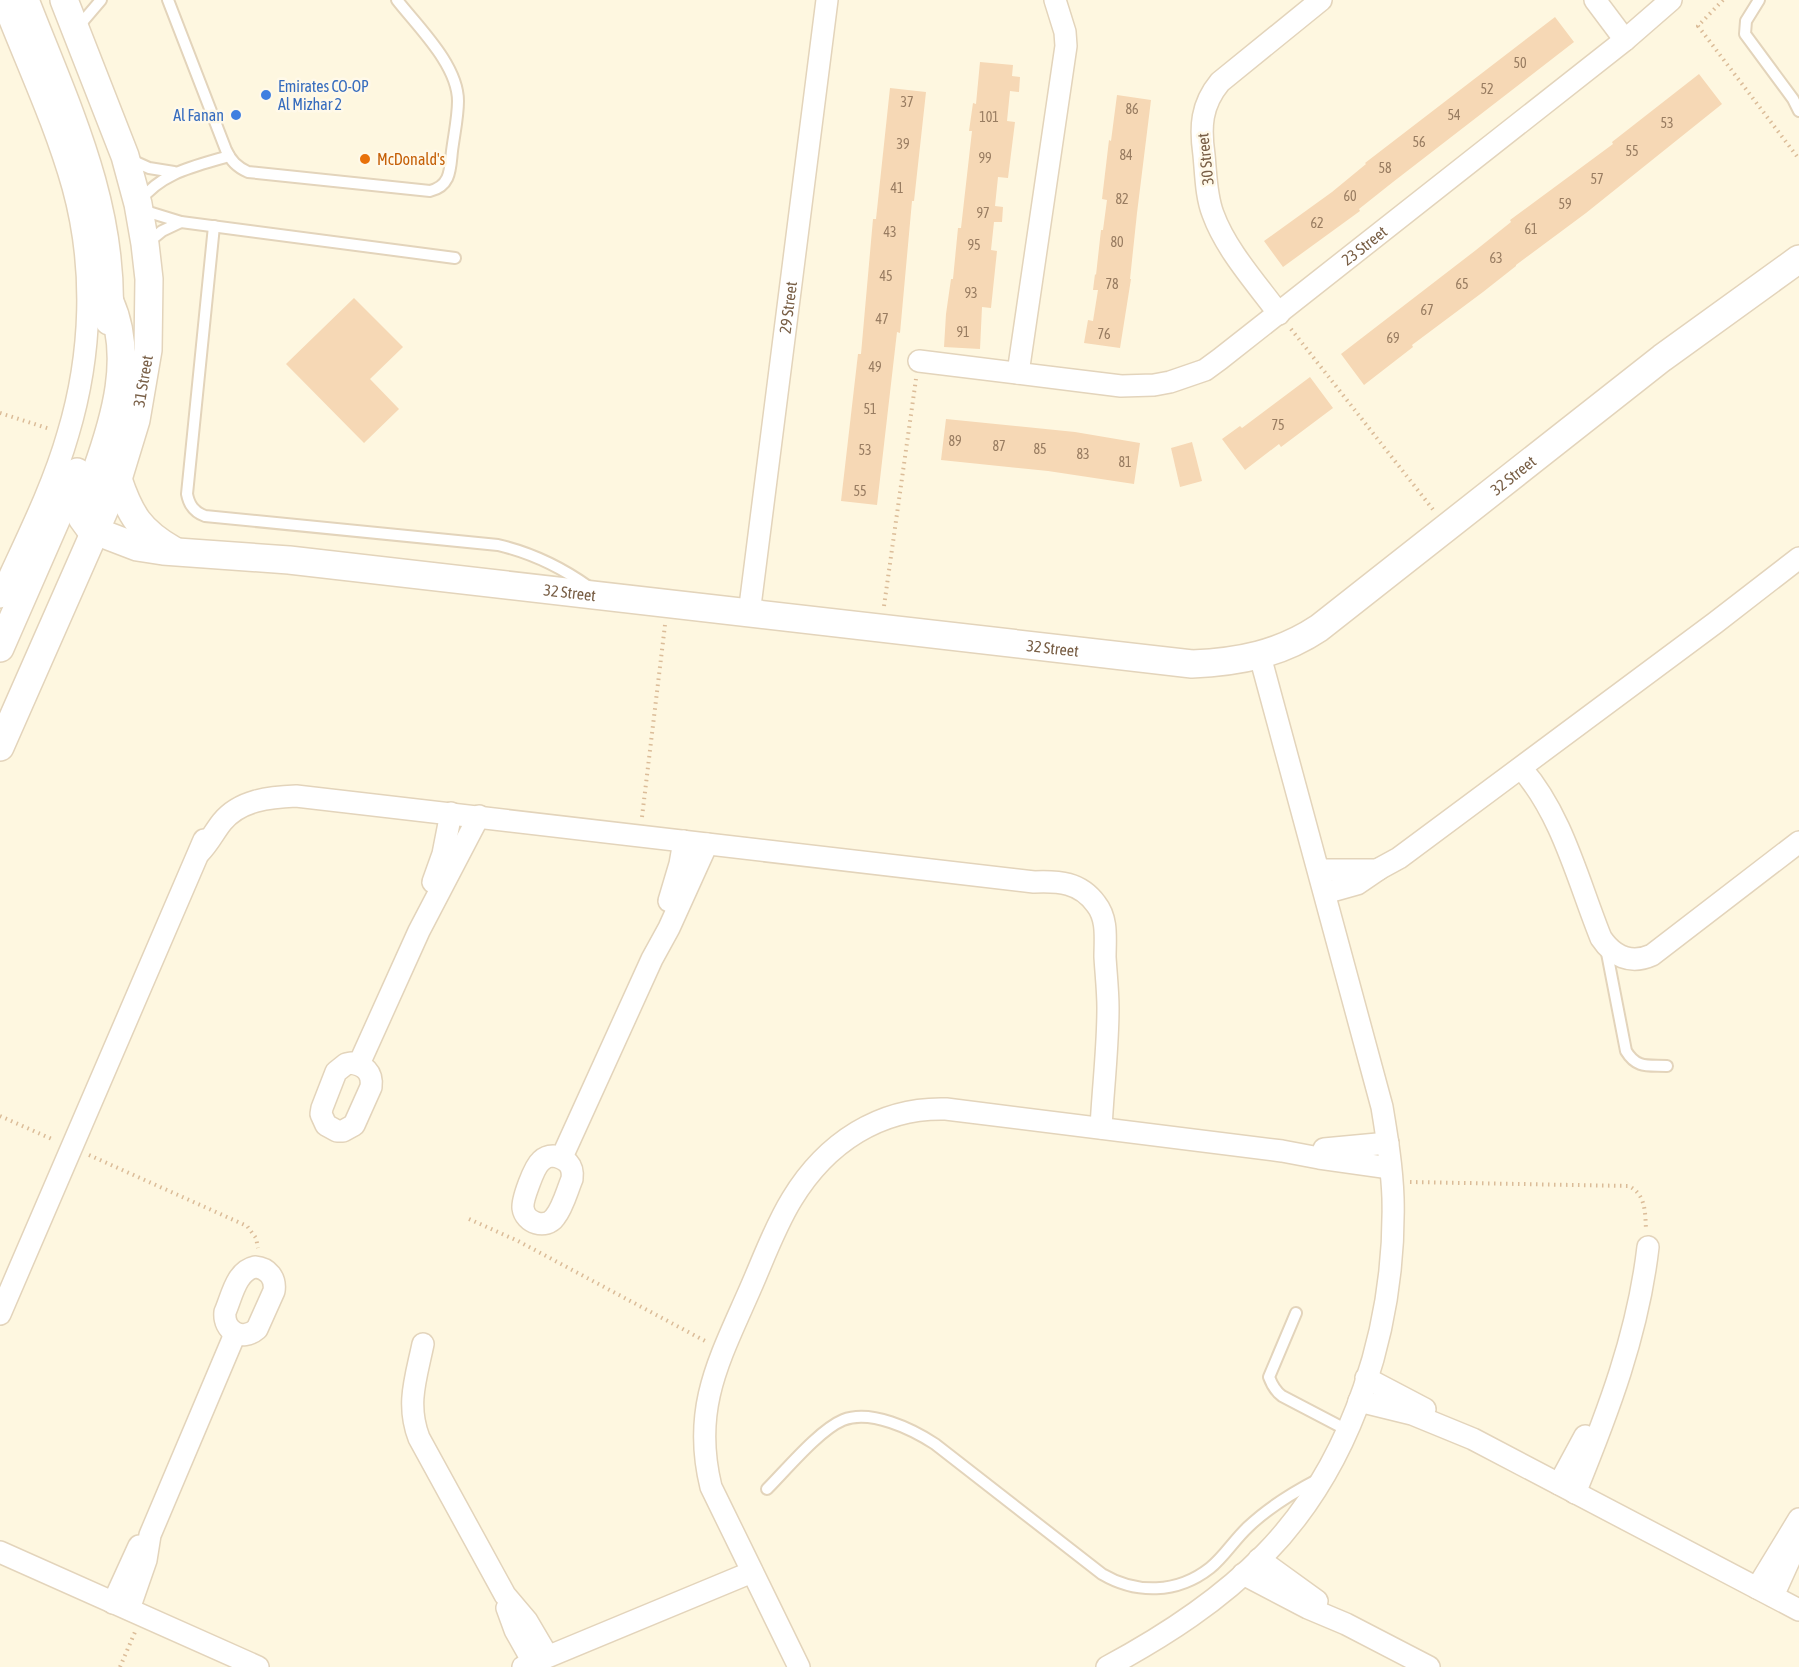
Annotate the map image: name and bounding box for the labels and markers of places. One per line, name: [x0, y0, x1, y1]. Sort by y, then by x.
place label: Emirates CO-OP Al Mizhar 2: [278, 77, 369, 113]
marker: Emirates CO-OP Al Mizhar 2: [259, 88, 273, 102]
place label: Al Fanan: [173, 106, 224, 124]
marker: Al Fanan: [229, 108, 243, 122]
place label: McDonald's: [377, 150, 446, 168]
marker: McDonald's: [358, 152, 372, 166]

